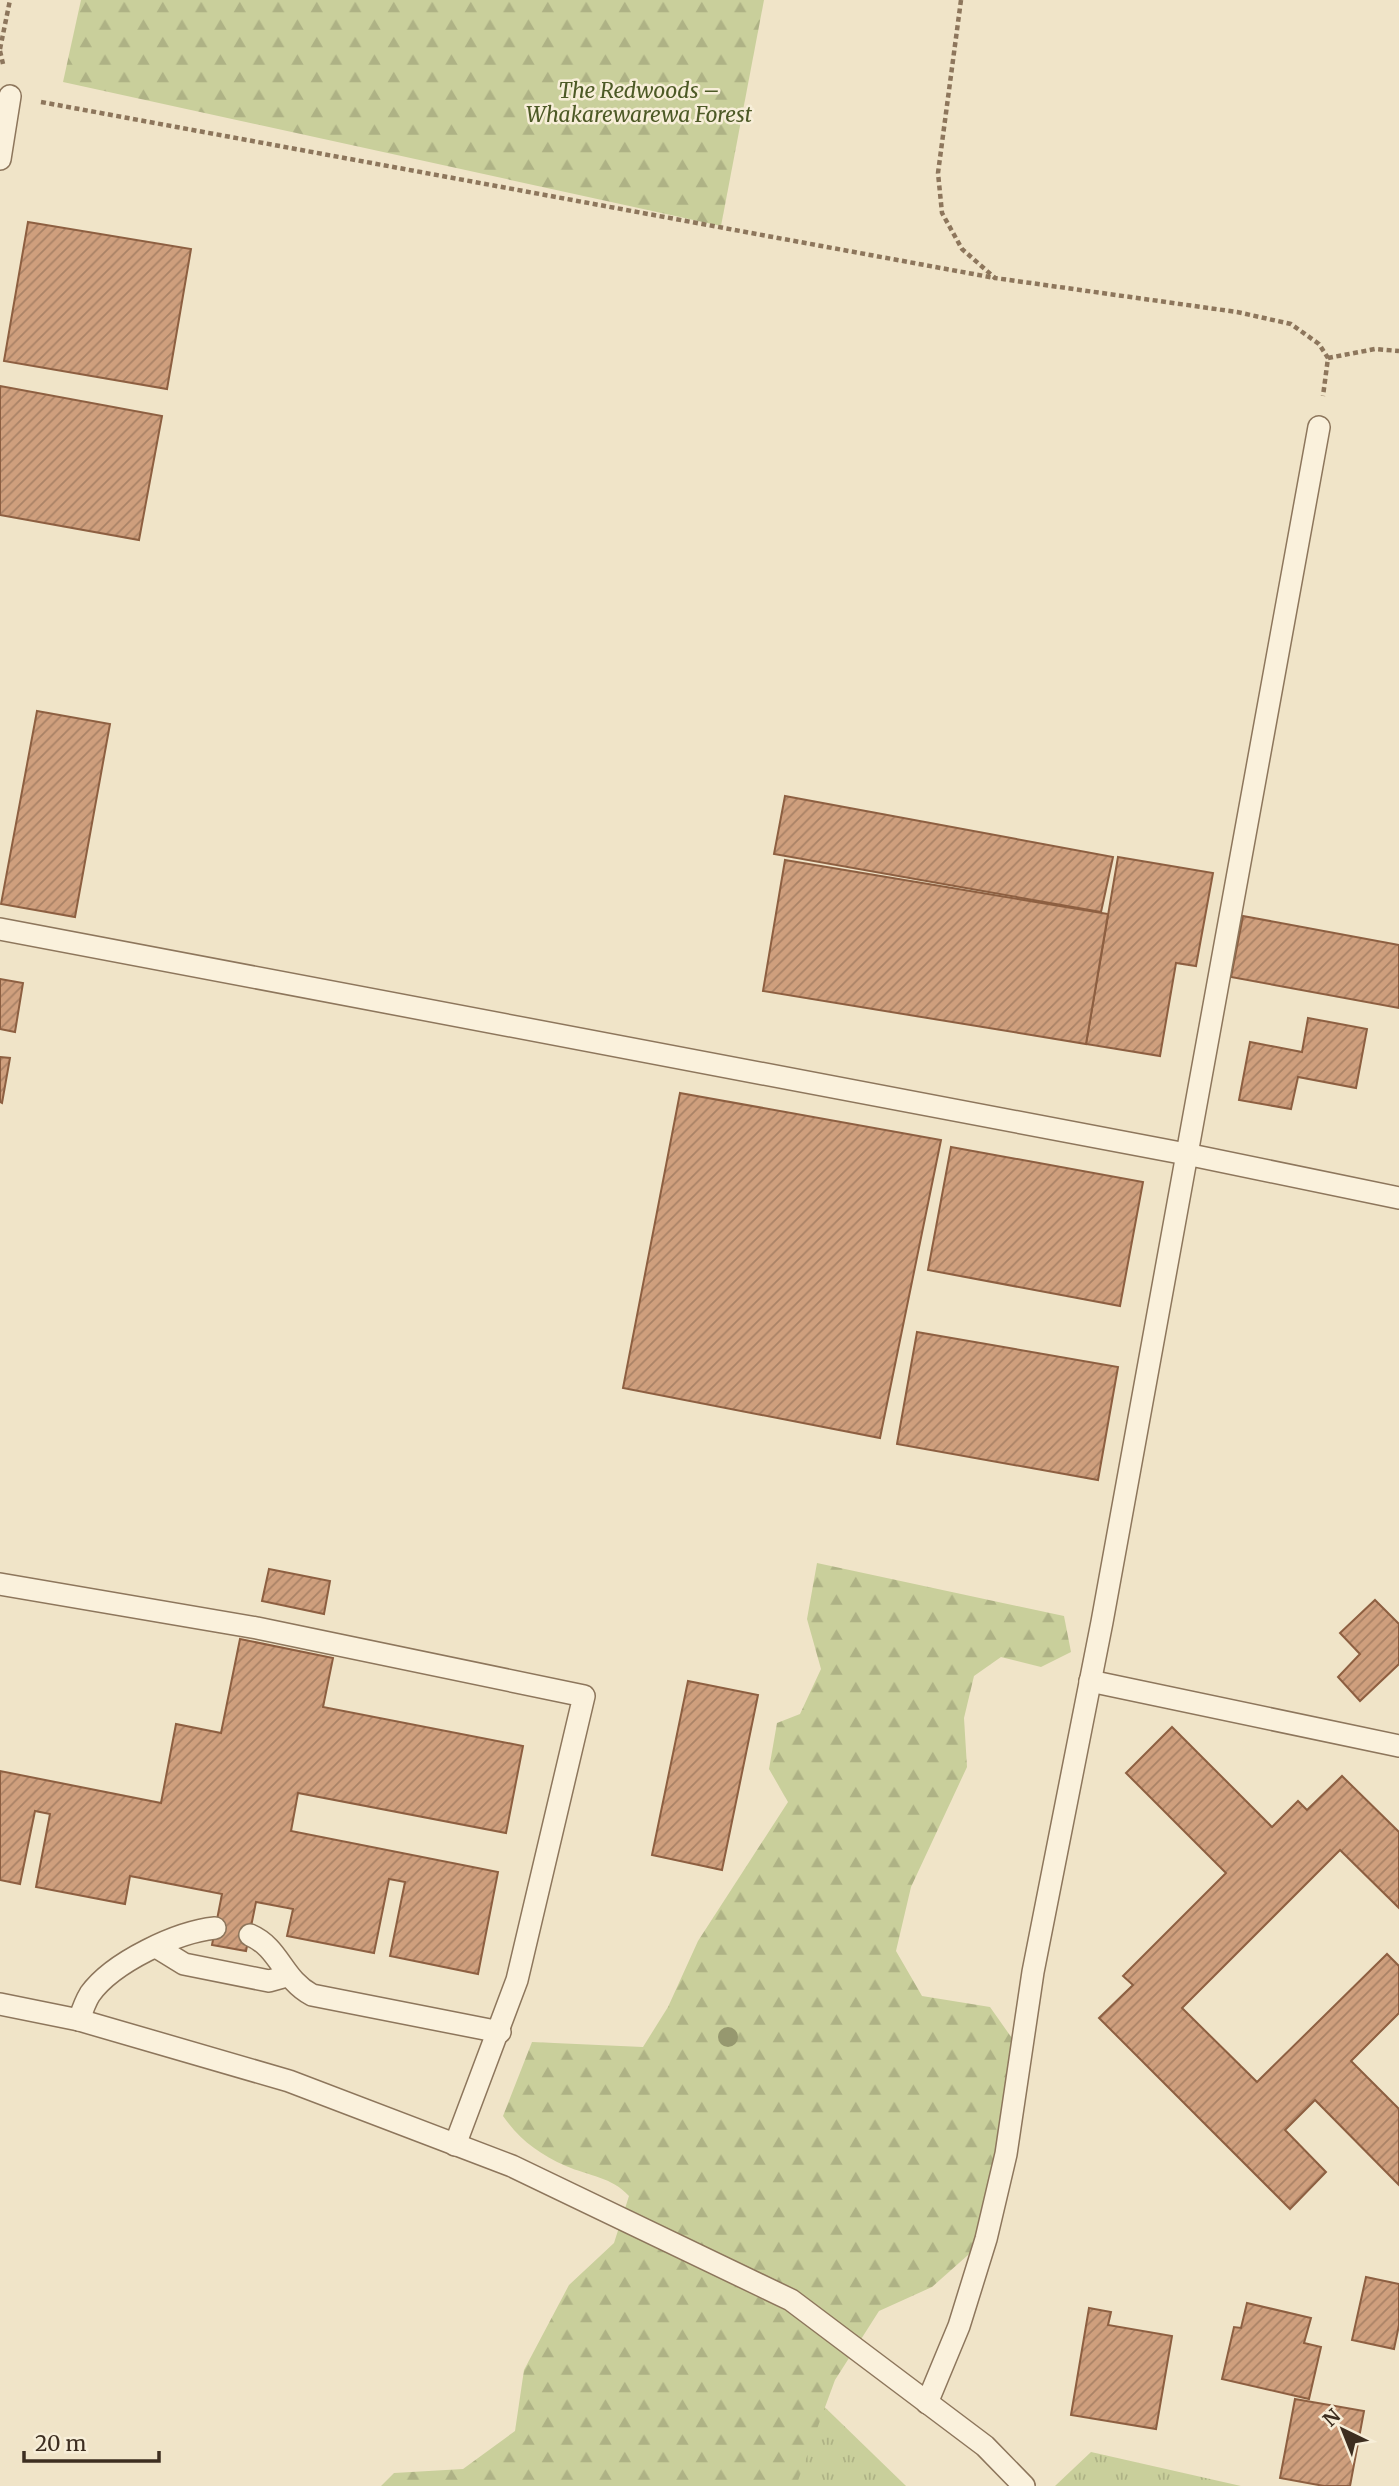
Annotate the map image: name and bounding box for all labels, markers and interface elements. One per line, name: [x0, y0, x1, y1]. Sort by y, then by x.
park label: The Redwoods – Whakarewarewa Forest: [526, 77, 753, 128]
north arrow: [1308, 2395, 1378, 2465]
text: N: [1318, 2404, 1345, 2431]
scale bar: [24, 2420, 159, 2464]
text: 20 m: [35, 2430, 87, 2457]

